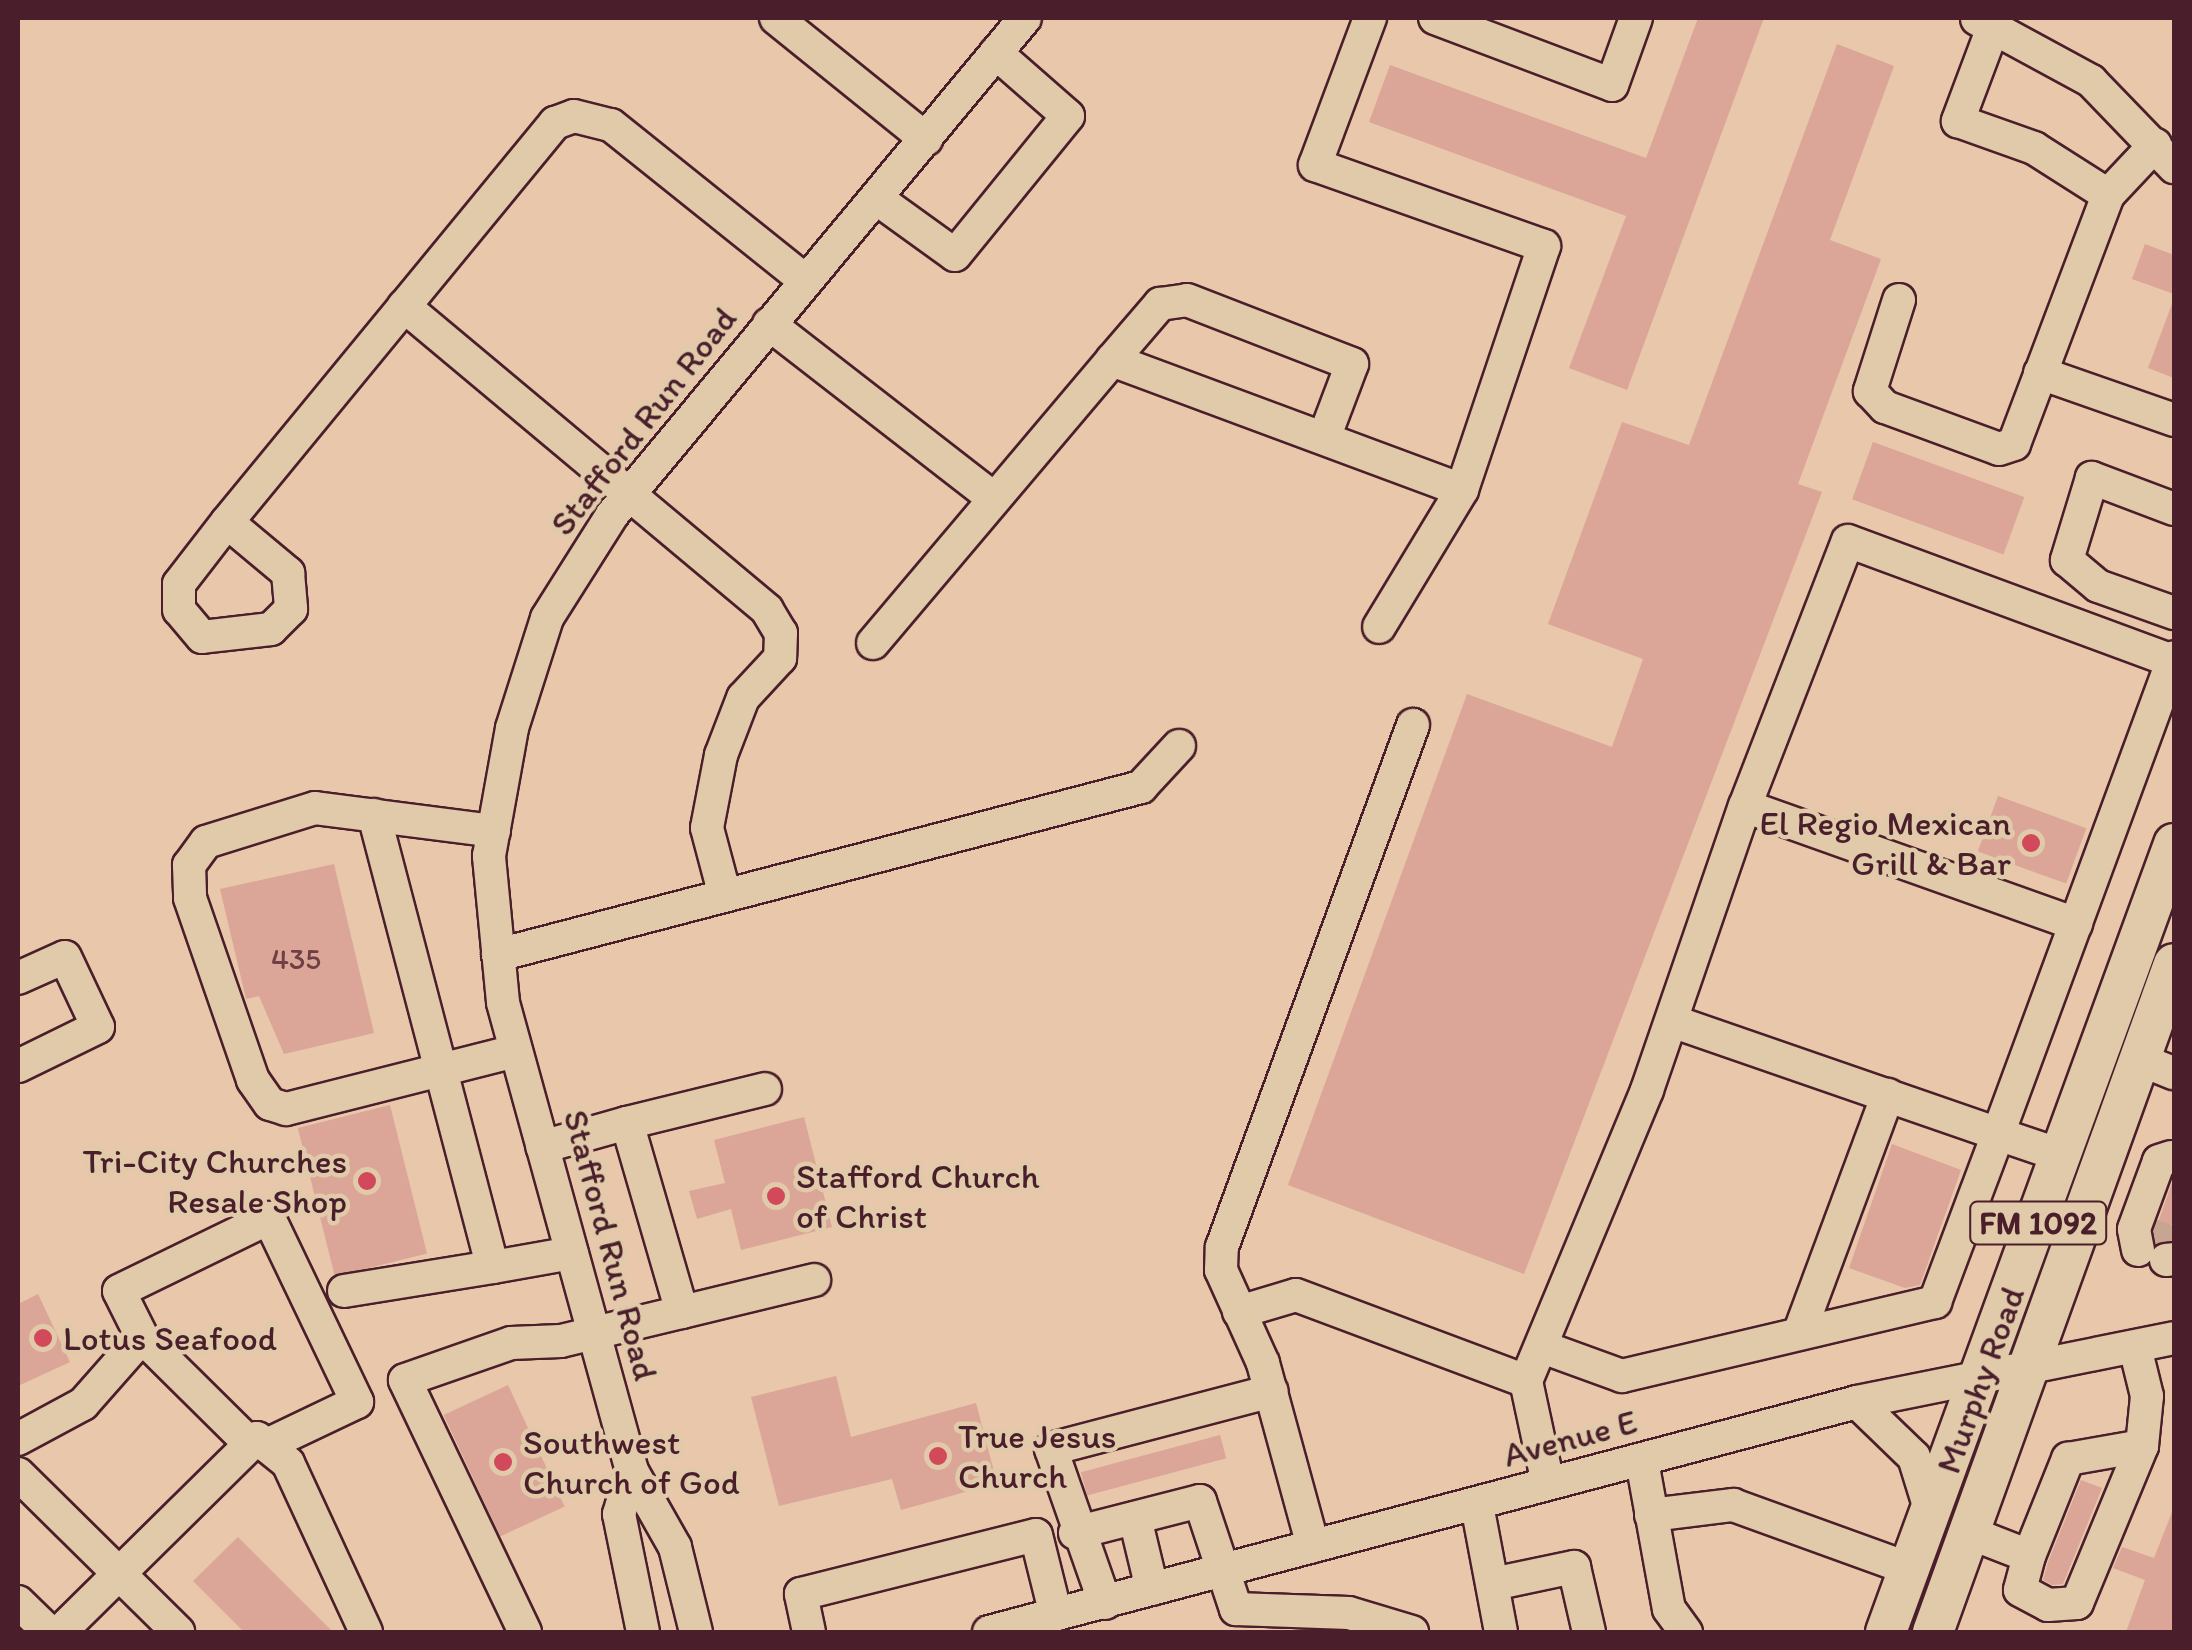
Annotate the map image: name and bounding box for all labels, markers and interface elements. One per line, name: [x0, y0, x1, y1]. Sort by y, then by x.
street label: Stafford Run Road: [541, 299, 745, 543]
place label: El Regio Mexican Grill & Bar: [1759, 802, 2011, 884]
marker: El Regio Mexican Grill & Bar: [2020, 832, 2042, 854]
house number: 435: [271, 941, 321, 977]
street label: Stafford Run Road: [555, 1105, 667, 1385]
place label: Tri-City Churches Resale Shop: [83, 1140, 347, 1222]
place label: Stafford Church of Christ: [796, 1155, 1040, 1237]
marker: Tri-City Churches Resale Shop: [356, 1170, 378, 1192]
marker: Stafford Church of Christ: [765, 1185, 787, 1207]
road number: FM 1092: [1968, 1196, 2108, 1250]
street label: Murphy Road: [1927, 1281, 2033, 1479]
place label: Lotus Seafood: [63, 1317, 275, 1359]
marker: Lotus Seafood: [32, 1327, 54, 1349]
street label: Avenue E: [1499, 1400, 1641, 1476]
place label: True Jesus Church: [958, 1415, 1117, 1497]
place label: Southwest Church of God: [523, 1421, 740, 1503]
marker: True Jesus Church: [927, 1445, 949, 1467]
marker: Southwest Church of God: [492, 1451, 514, 1473]

